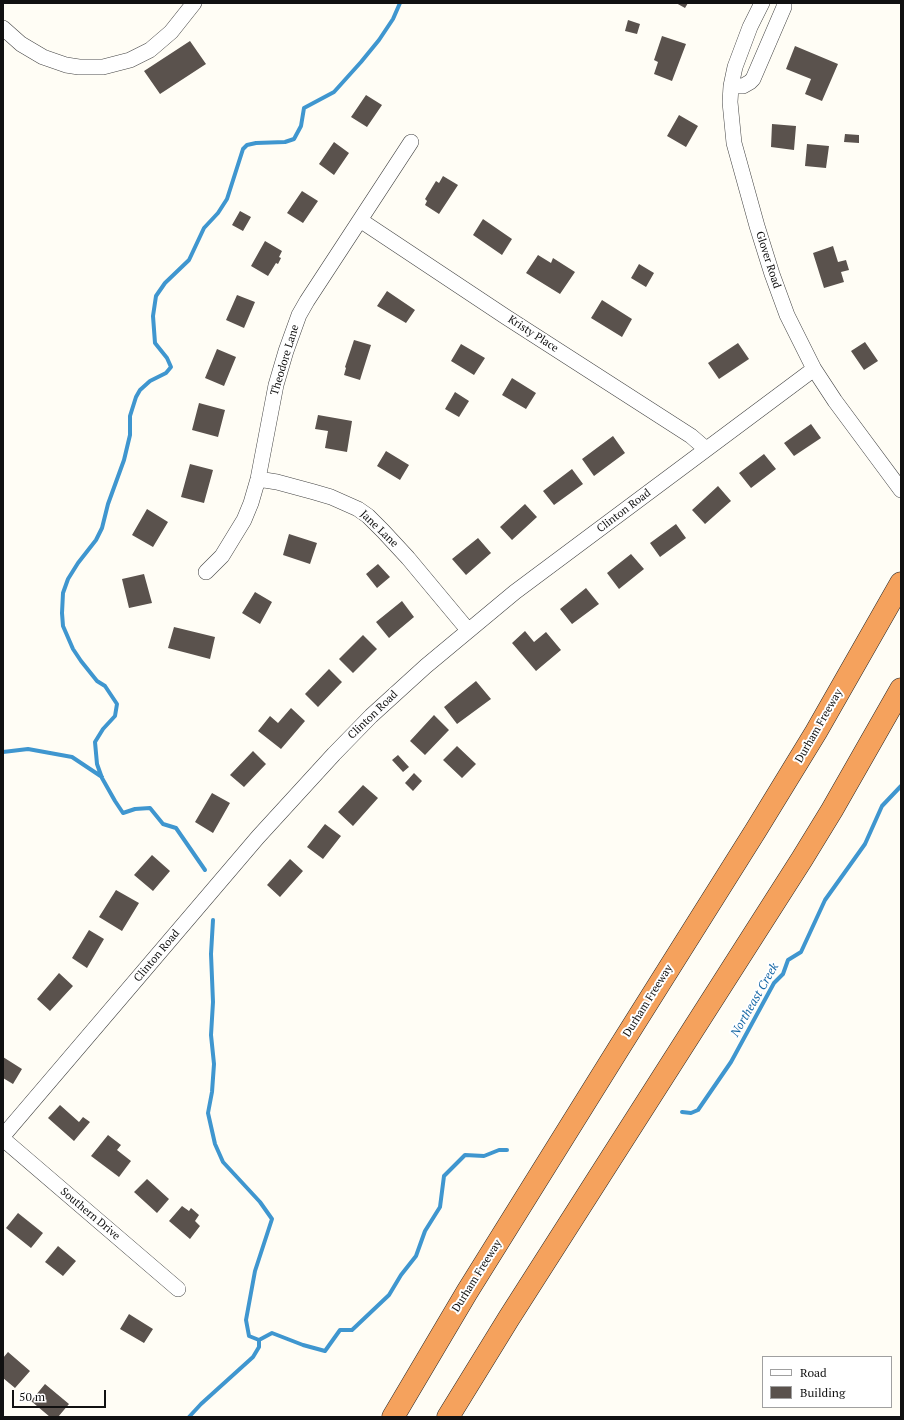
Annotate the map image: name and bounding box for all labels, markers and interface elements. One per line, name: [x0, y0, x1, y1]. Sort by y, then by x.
street label: Glover Road: [753, 230, 783, 290]
street label: Kristy Place: [505, 313, 561, 355]
street label: Theodore Lane: [268, 323, 302, 397]
street label: Clinton Road: [594, 486, 654, 536]
street label: Jane Lane: [357, 508, 401, 550]
street label: Durham Freeway: [793, 687, 845, 765]
street label: Clinton Road: [345, 688, 401, 742]
street label: Clinton Road: [131, 927, 183, 985]
water label: Northeast Creek: [728, 961, 782, 1039]
street label: Durham Freeway: [620, 962, 676, 1040]
street label: Southern Drive: [57, 1185, 123, 1243]
street label: Durham Freeway: [449, 1237, 505, 1315]
legend: [762, 1356, 892, 1408]
text: Road: [800, 1365, 827, 1380]
scale bar: [14, 1382, 108, 1408]
text: Building: [800, 1385, 845, 1400]
text: 50 m: [19, 1389, 45, 1404]

